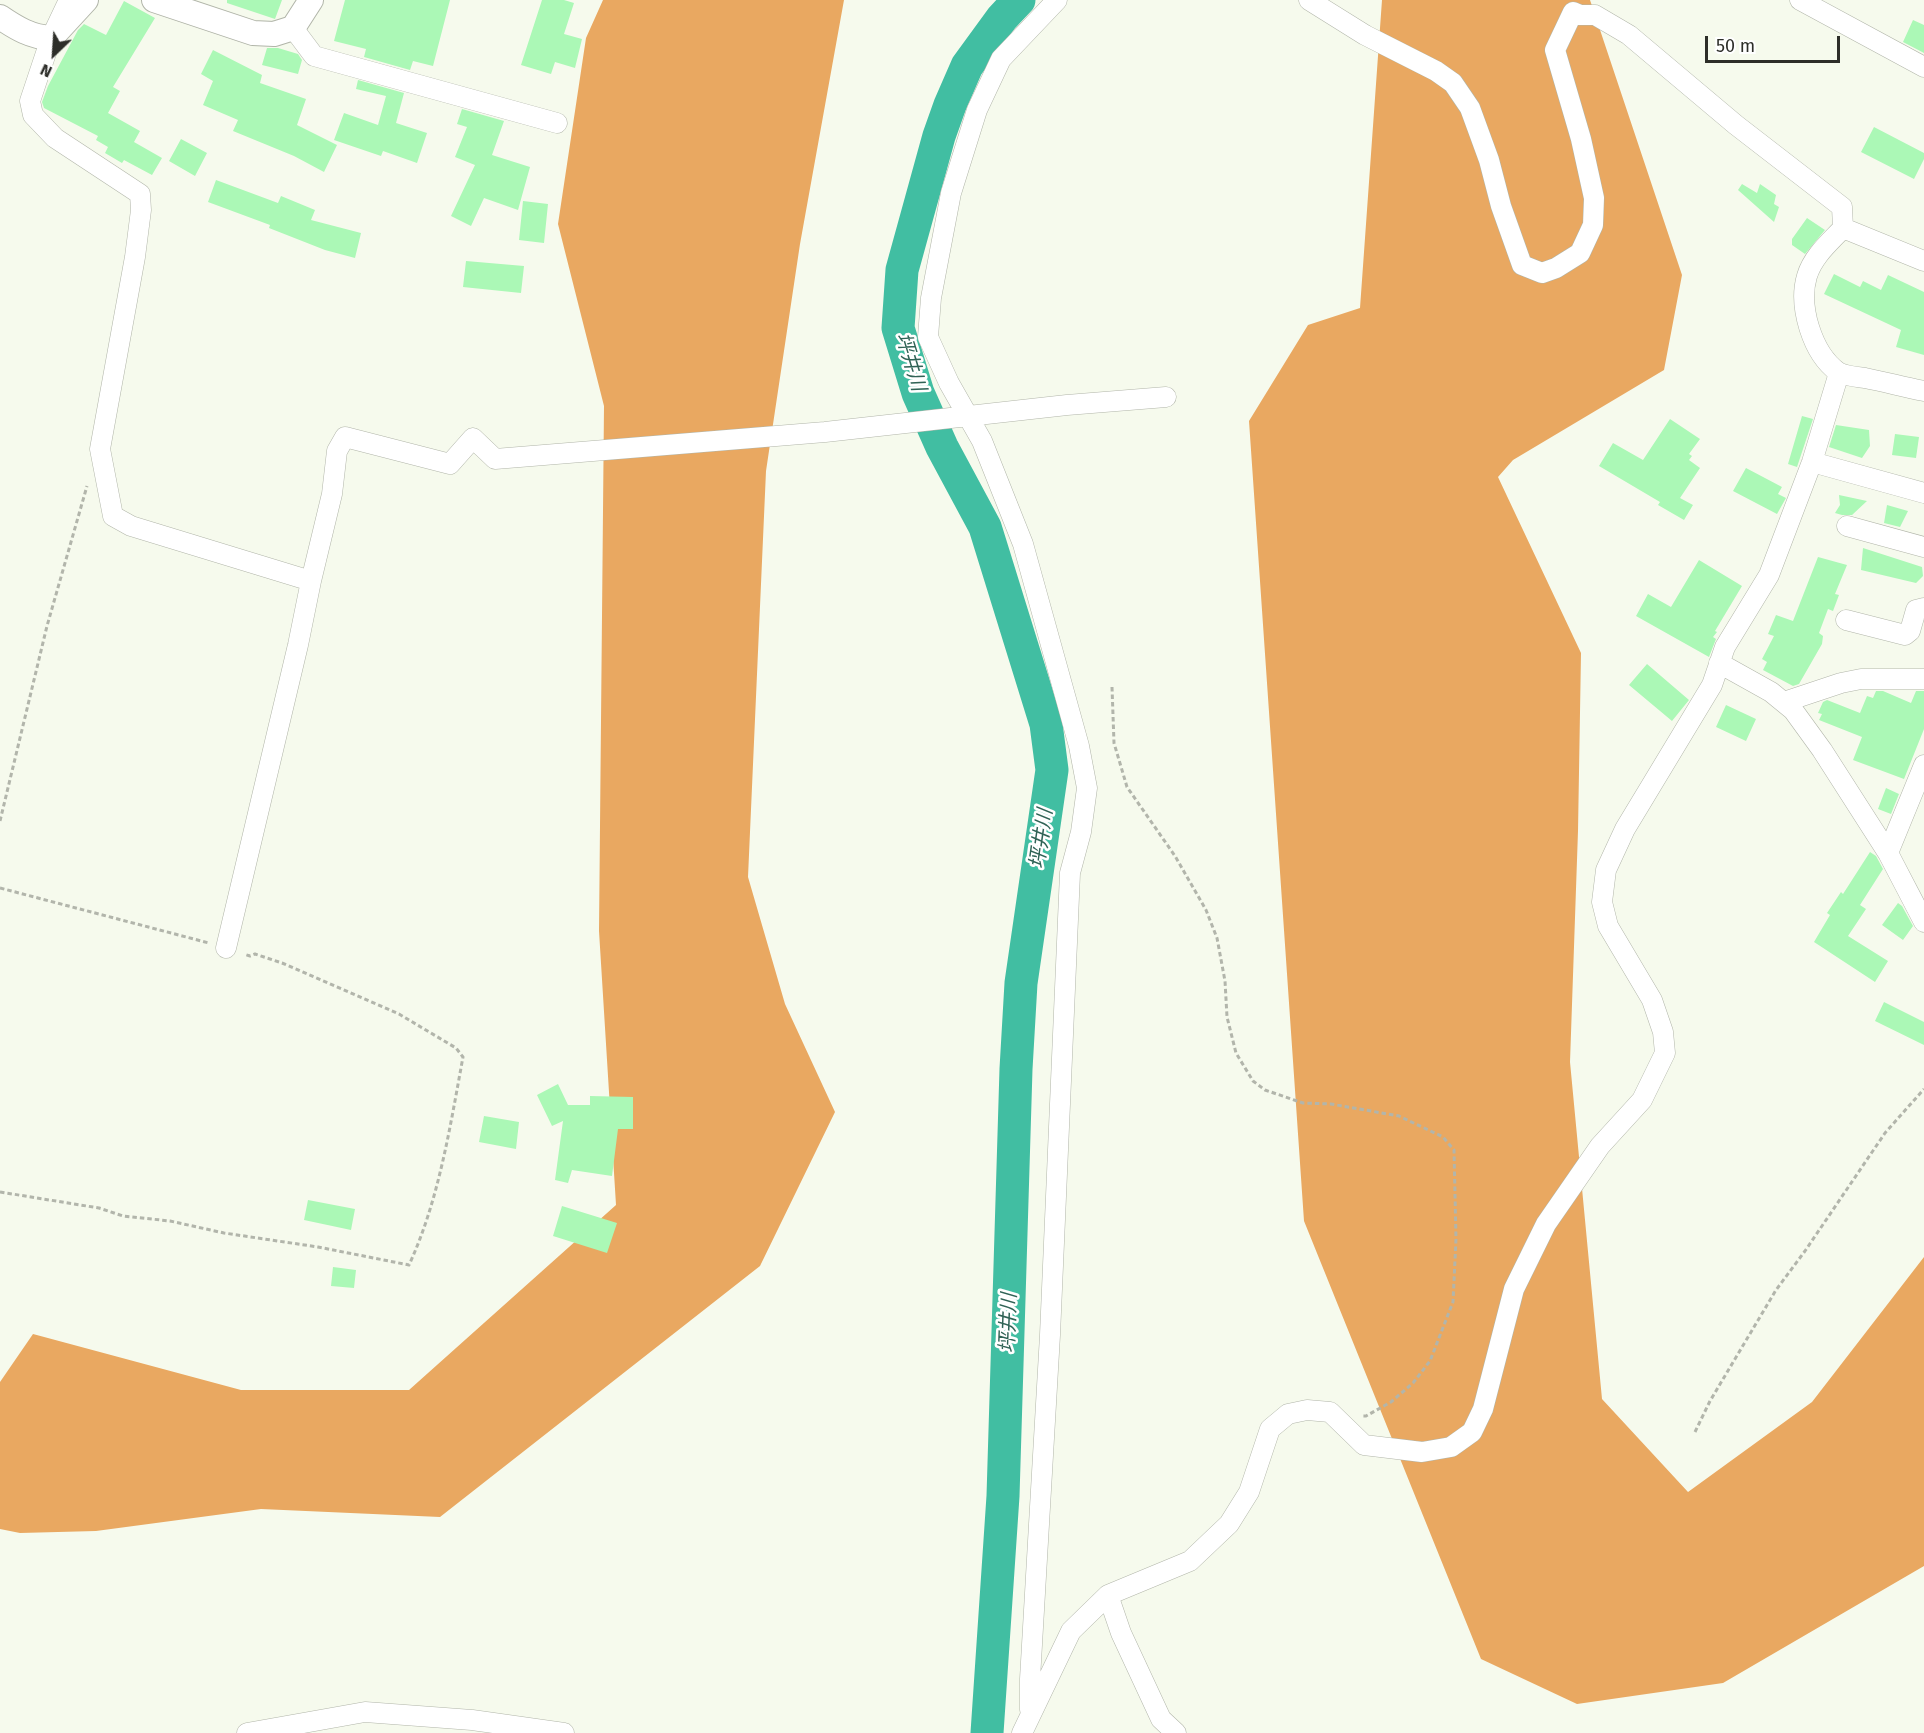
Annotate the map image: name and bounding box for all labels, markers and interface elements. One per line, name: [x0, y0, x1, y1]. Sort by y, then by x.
north arrow: [24, 24, 84, 84]
scale bar: [1708, 24, 1843, 62]
text: 50 m: [1716, 35, 1755, 57]
text: N: [37, 60, 55, 82]
water label: 坪井川: [890, 330, 930, 394]
water label: 坪井川: [1026, 808, 1058, 870]
water label: 坪井川: [996, 1293, 1022, 1353]

